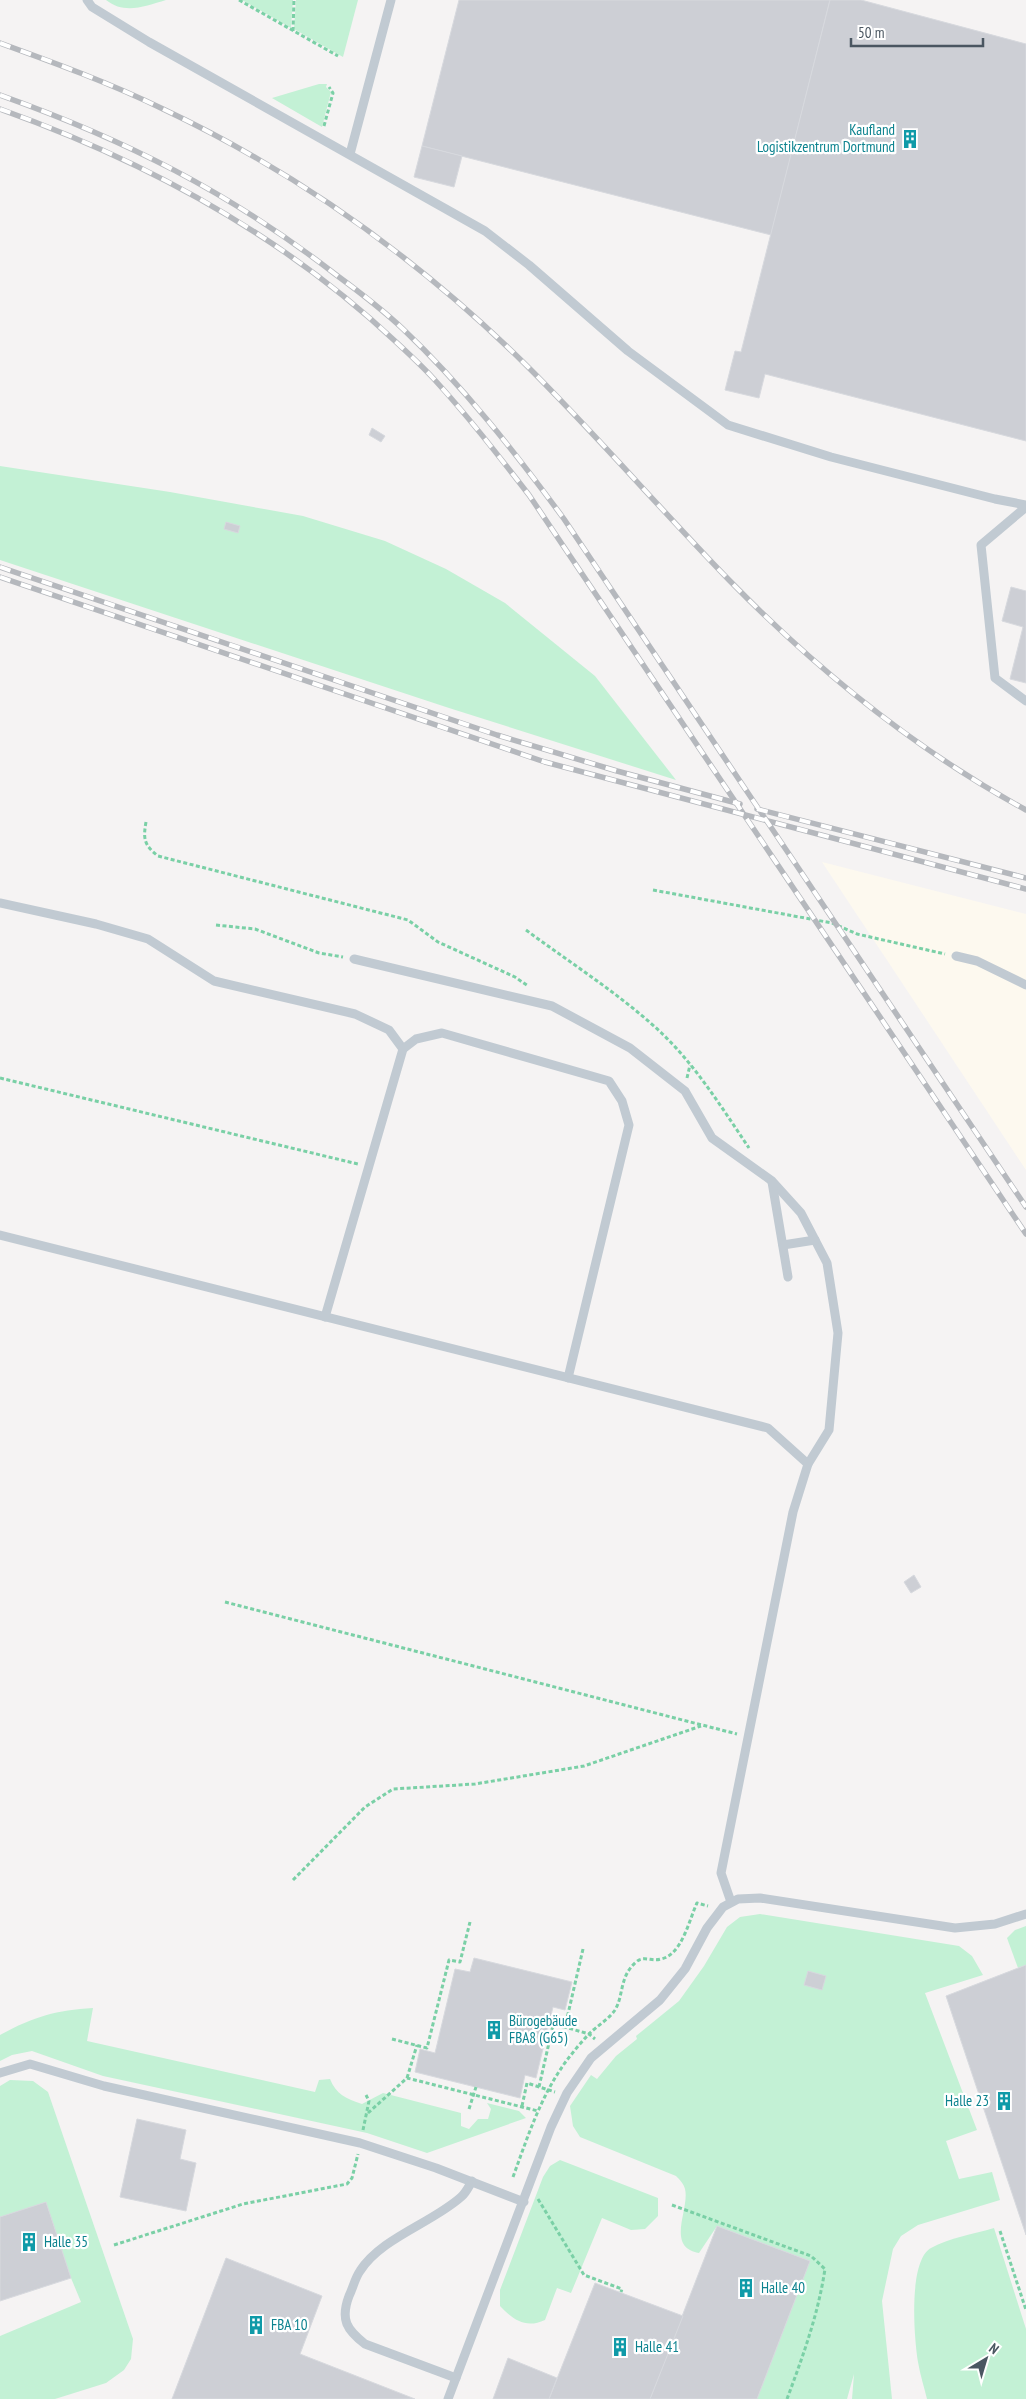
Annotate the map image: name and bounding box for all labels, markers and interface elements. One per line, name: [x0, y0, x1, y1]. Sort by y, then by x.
scale bar: [851, 15, 984, 47]
text: 50 m: [858, 23, 884, 42]
place label: Kaufland Logistikzentrum Dortmund: [757, 120, 895, 156]
building icon: Kaufland Logistikzentrum Dortmund: [899, 128, 921, 150]
place label: Bürogebäude FBA8 (G65): [509, 2011, 578, 2047]
building icon: Bürogebäude FBA8 (G65): [483, 2019, 505, 2041]
building icon: Halle 23: [993, 2090, 1015, 2112]
place label: Halle 23: [945, 2091, 989, 2110]
building icon: Halle 35: [18, 2231, 40, 2253]
place label: Halle 35: [44, 2232, 88, 2251]
building icon: Halle 40: [735, 2277, 757, 2299]
place label: Halle 40: [761, 2278, 805, 2297]
building icon: FBA 10: [245, 2314, 267, 2336]
place label: FBA 10: [271, 2315, 308, 2334]
north arrow: [961, 2334, 1011, 2384]
building icon: Halle 41: [609, 2336, 631, 2358]
place label: Halle 41: [635, 2337, 679, 2356]
text: N: [985, 2339, 1003, 2358]

